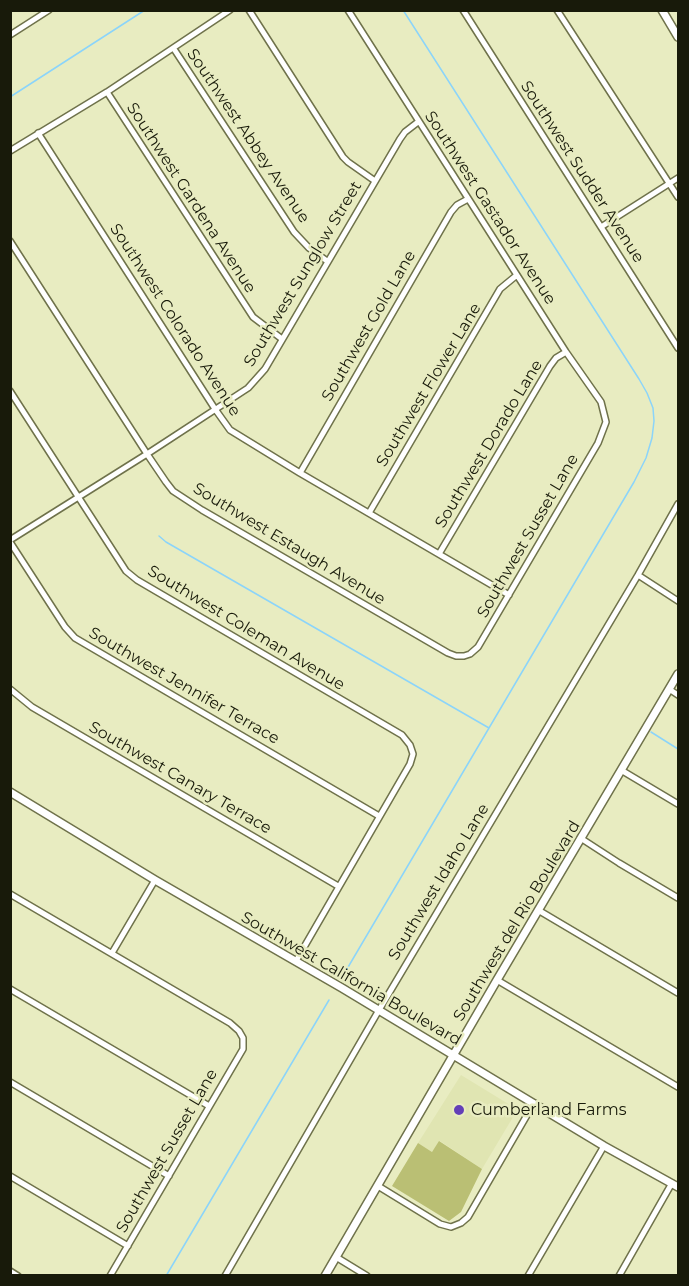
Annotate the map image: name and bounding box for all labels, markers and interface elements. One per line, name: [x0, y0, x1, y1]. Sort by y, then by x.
street label: Southwest Abbey Avenue: [183, 45, 313, 227]
street label: Southwest Sudder Avenue: [516, 78, 648, 266]
street label: Southwest Gardena Avenue: [122, 99, 260, 297]
street label: Southwest Gastador Avenue: [420, 108, 560, 308]
street label: Southwest Sunglow Street: [240, 178, 366, 370]
street label: Southwest Colorado Avenue: [105, 220, 245, 420]
street label: Southwest Gold Lane: [318, 247, 420, 405]
street label: Southwest Flower Lane: [373, 300, 485, 470]
street label: Southwest Dorado Lane: [431, 356, 547, 532]
street label: Southwest Susset Lane: [473, 451, 583, 621]
street label: Southwest Estaugh Avenue: [189, 479, 389, 609]
street label: Southwest Coleman Avenue: [144, 561, 348, 695]
street label: Southwest Jennifer Terrace: [85, 623, 283, 749]
street label: Southwest Canary Terrace: [85, 718, 275, 838]
street label: Southwest Idaho Lane: [385, 800, 493, 964]
street label: Southwest del Rio Boulevard: [449, 817, 585, 1025]
street label: Southwest California Boulevard: [238, 908, 464, 1050]
street label: Southwest Susset Lane: [112, 1066, 222, 1236]
place label: Cumberland Farms: [471, 1100, 627, 1120]
marker: Cumberland Farms: [452, 1103, 466, 1117]

